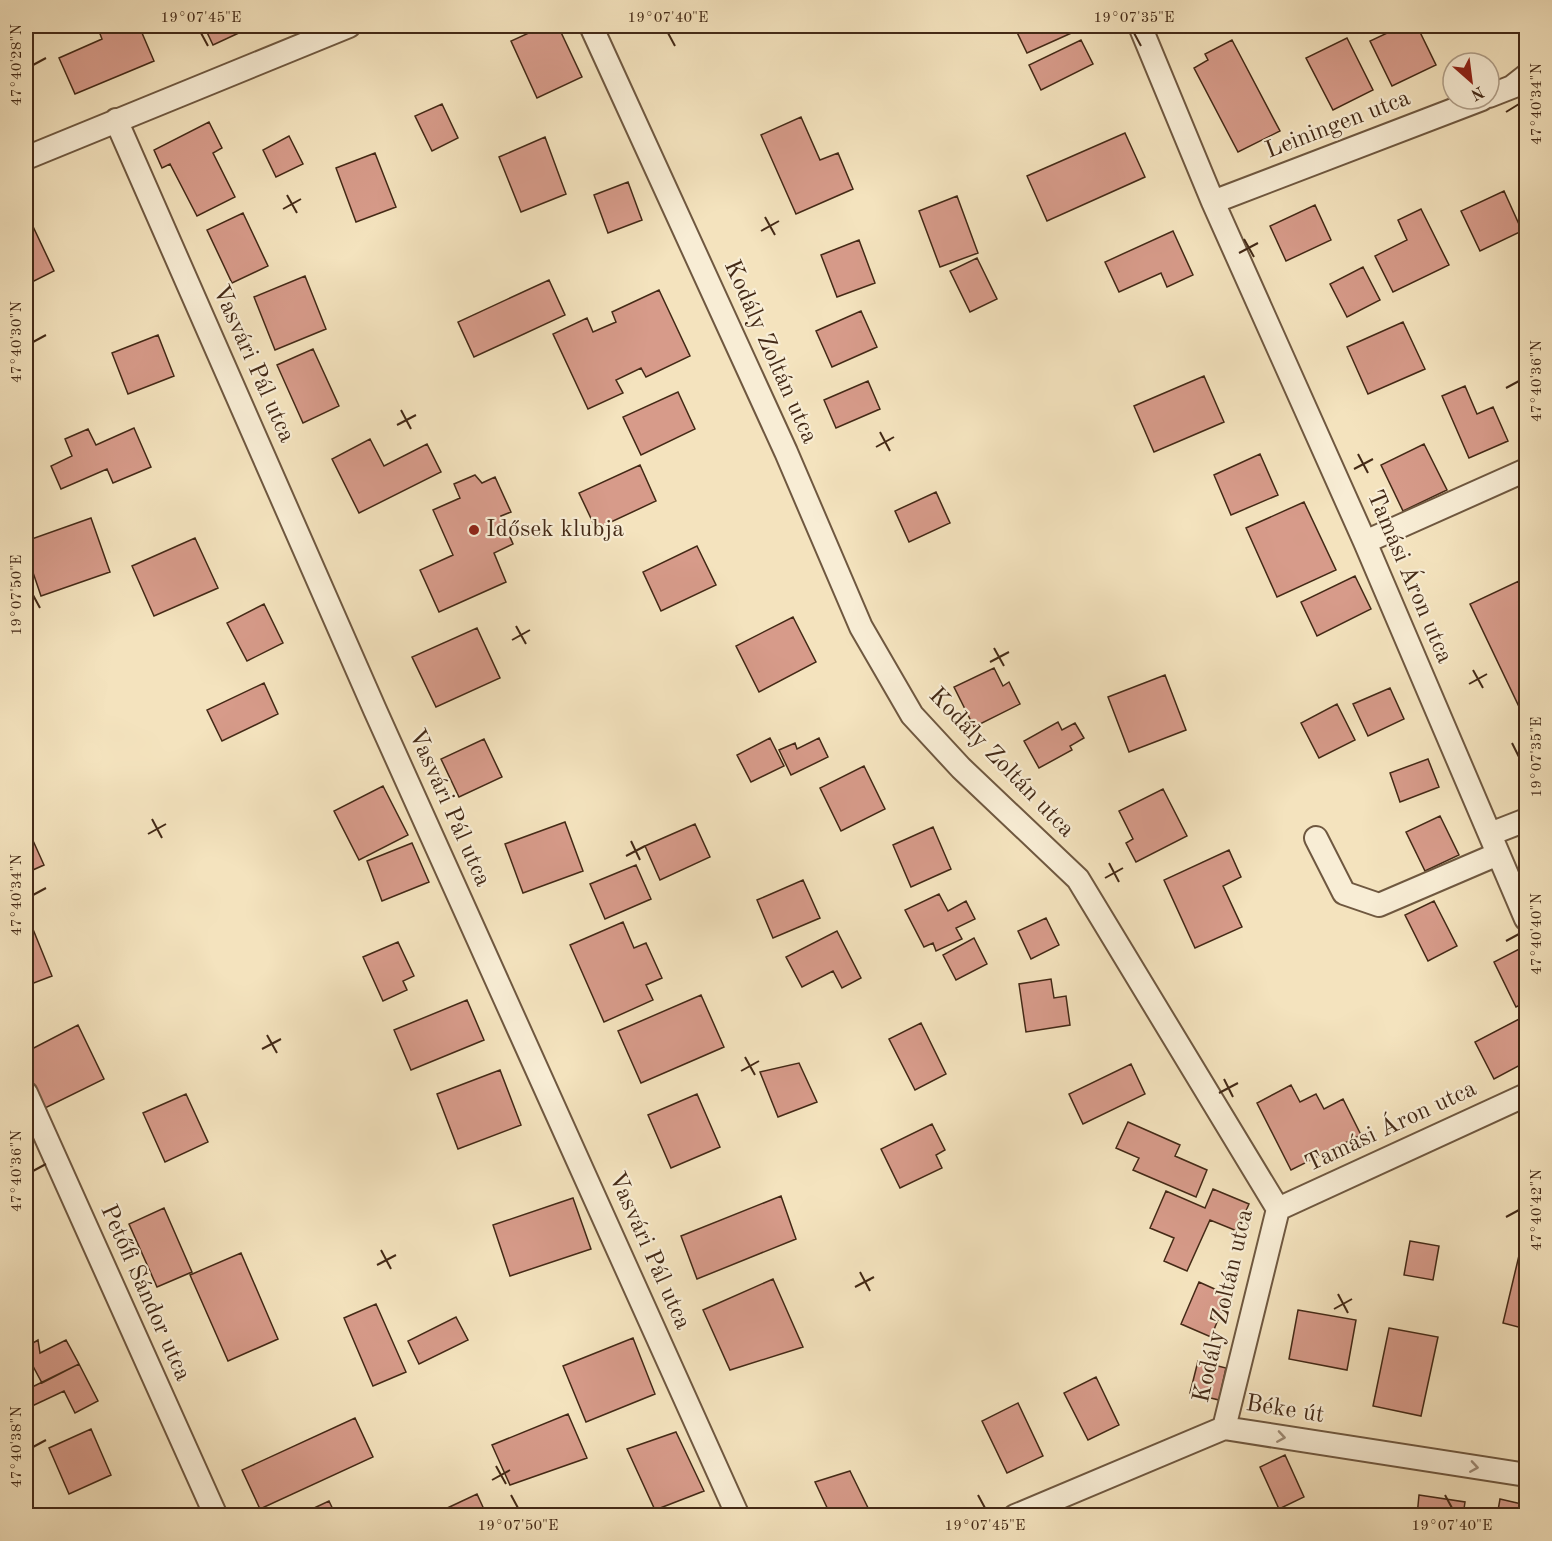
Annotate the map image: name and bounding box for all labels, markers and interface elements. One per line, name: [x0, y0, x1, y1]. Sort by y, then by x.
text: 19°07'45"E: [161, 11, 241, 26]
text: 19°07'40"E: [628, 11, 708, 26]
text: 19°07'35"E: [1094, 11, 1174, 26]
text: 47°40'28"N: [10, 24, 25, 106]
north arrow: [1441, 51, 1501, 111]
text: 47°40'34"N: [1530, 63, 1545, 145]
text: N: [1467, 83, 1486, 103]
street label: Leiningen utca: [1262, 86, 1414, 164]
street label: Kodály Zoltán utca: [719, 257, 821, 447]
street label: Vasvári Pál utca: [208, 282, 299, 446]
text: 47°40'30"N: [10, 301, 25, 383]
text: 47°40'36"N: [1530, 340, 1545, 422]
street label: Tamási Áron utca: [1362, 485, 1460, 667]
place label: Idősek klubja: [486, 518, 624, 542]
marker: Idősek klubja: [467, 523, 481, 537]
text: 19°07'50"E: [10, 555, 25, 635]
street label: Kodály Zoltán utca: [924, 684, 1078, 843]
text: 19°07'35"E: [1530, 717, 1545, 797]
street label: Vasvári Pál utca: [404, 726, 495, 890]
text: 47°40'34"N: [10, 854, 25, 936]
text: 47°40'40"N: [1530, 893, 1545, 975]
street label: Tamási Áron utca: [1300, 1073, 1480, 1177]
text: 47°40'36"N: [10, 1130, 25, 1212]
street label: Vasvári Pál utca: [604, 1169, 695, 1333]
text: 47°40'42"N: [1530, 1169, 1545, 1251]
street label: Petőfi Sándor utca: [95, 1201, 195, 1385]
street label: Kodály Zoltán utca: [1190, 1207, 1258, 1405]
street label: Béke út: [1244, 1392, 1326, 1428]
text: 47°40'38"N: [10, 1406, 25, 1488]
one-way arrow: [1277, 1430, 1286, 1442]
one-way arrow: [1469, 1460, 1479, 1472]
text: 19°07'50"E: [478, 1519, 558, 1534]
text: 19°07'45"E: [945, 1519, 1025, 1534]
text: 19°07'40"E: [1412, 1519, 1492, 1534]

